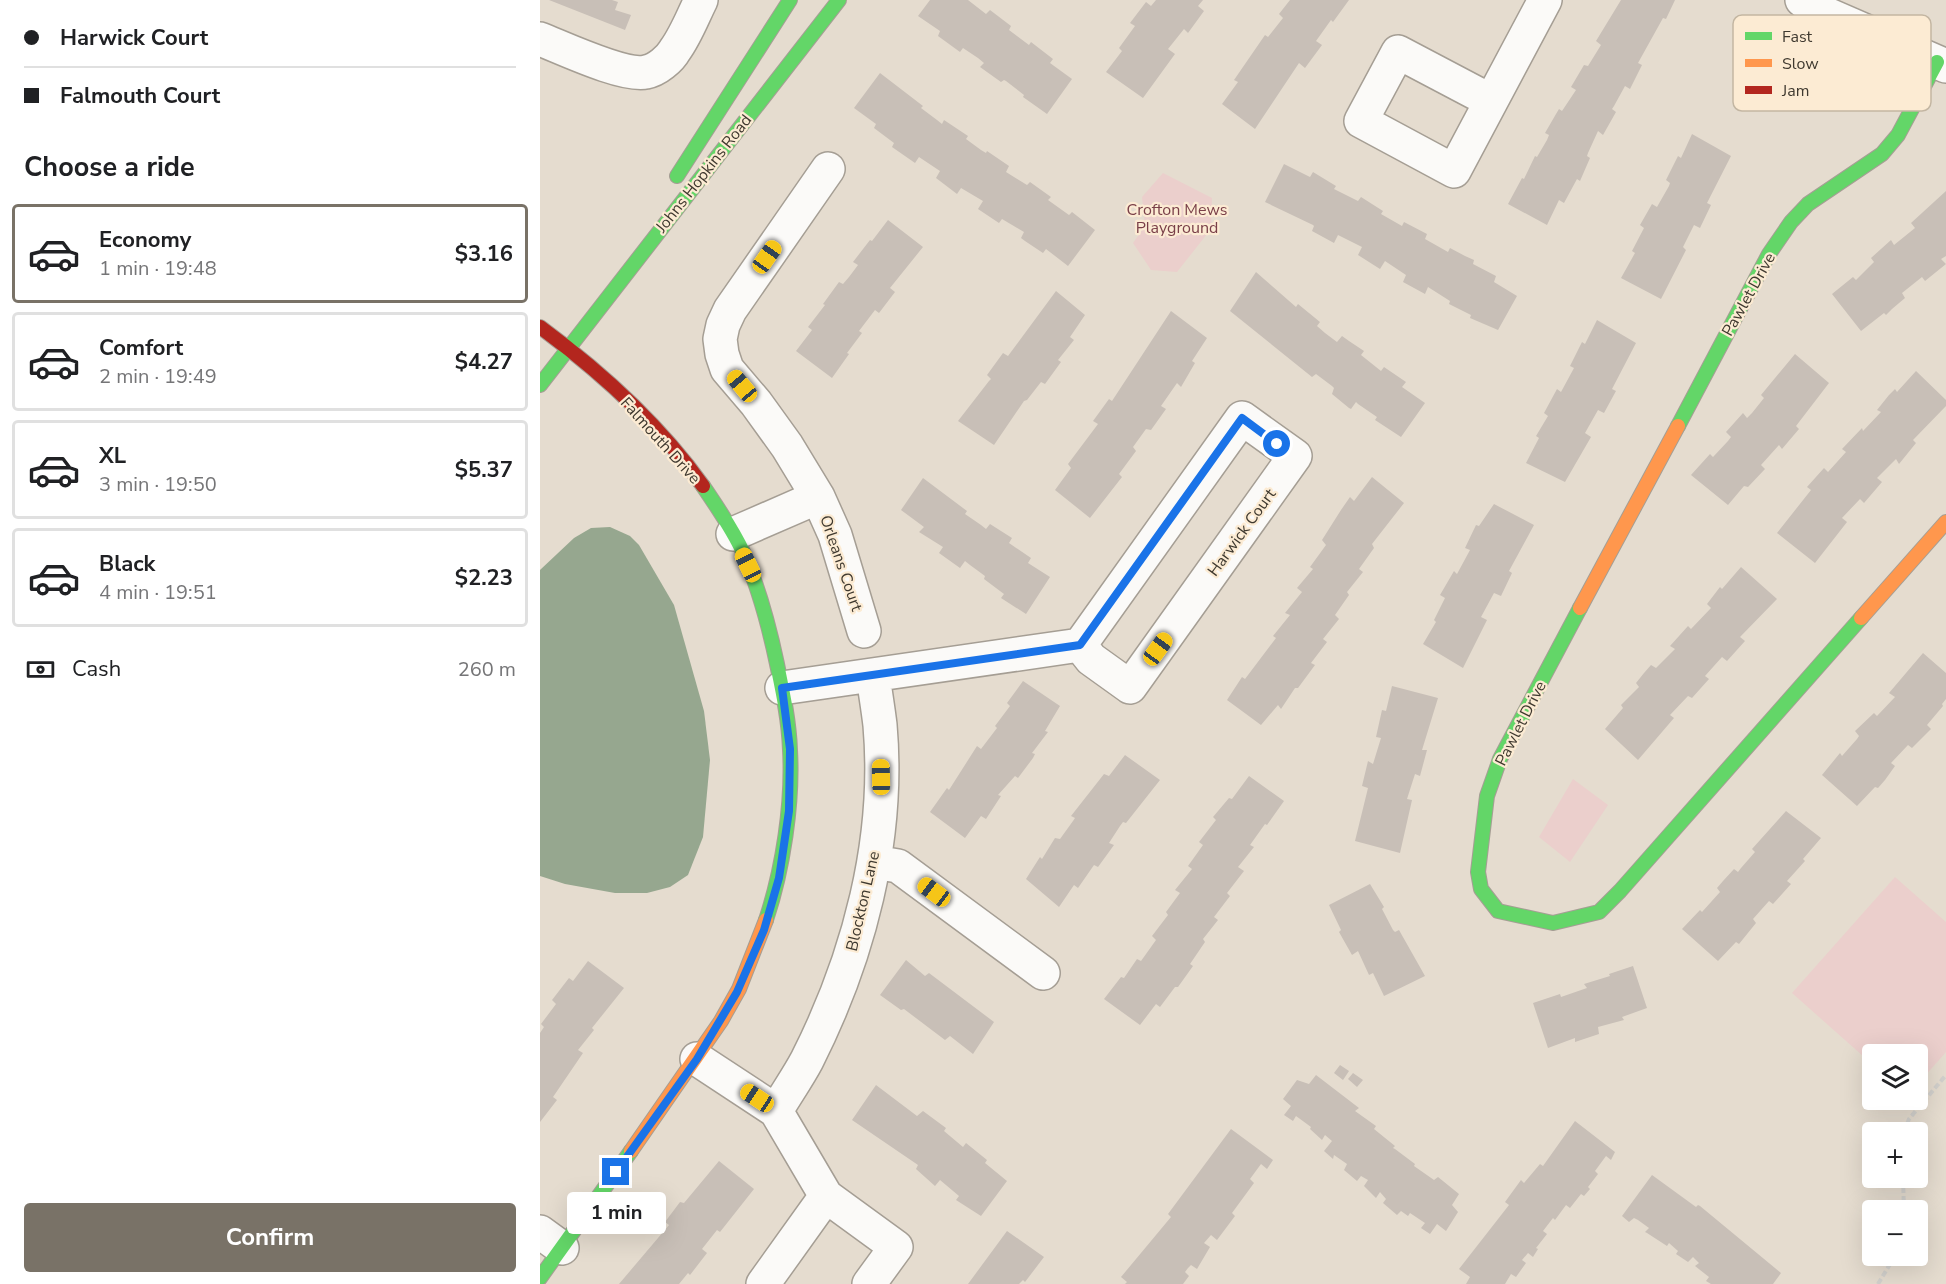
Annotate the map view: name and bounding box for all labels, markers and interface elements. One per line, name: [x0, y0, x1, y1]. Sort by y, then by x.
legend: [1733, 15, 1931, 111]
text: Harwick Court: [60, 23, 208, 53]
text: Fast: [1782, 26, 1813, 48]
text: Slow: [1782, 53, 1819, 75]
text: Jam: [1781, 80, 1809, 102]
text: Falmouth Court: [60, 81, 220, 111]
street label: Johns Hopkins Road: [650, 110, 757, 238]
text: Choose a ride: [24, 149, 195, 186]
park label: Crofton Mews Playground: [1127, 199, 1227, 239]
text: Economy: [99, 225, 191, 255]
icon: car: [27, 227, 81, 281]
car: [749, 237, 785, 277]
text: $3.16: [455, 239, 513, 269]
street label: Pawlet Drive: [1717, 249, 1781, 340]
text: 1 min · 19:48: [99, 255, 217, 282]
text: Comfort: [99, 333, 183, 363]
icon: car: [27, 335, 81, 389]
text: $4.27: [455, 347, 513, 377]
text: 2 min · 19:49: [99, 363, 217, 390]
car: [724, 366, 760, 406]
street label: Falmouth Drive: [615, 392, 705, 489]
route start: [1263, 430, 1290, 457]
text: XL: [99, 441, 126, 471]
icon: car: [27, 443, 81, 497]
text: $5.37: [455, 455, 513, 485]
text: 3 min · 19:50: [99, 471, 217, 498]
street label: Harwick Court: [1203, 484, 1281, 581]
street label: Orleans Court: [814, 512, 868, 615]
car: [732, 545, 764, 585]
text: Black: [99, 549, 155, 579]
icon: car: [27, 551, 81, 605]
text: $2.23: [455, 563, 513, 593]
text: 4 min · 19:51: [99, 579, 217, 606]
car: [1140, 629, 1176, 669]
icon: cash: [24, 653, 57, 686]
text: Cash: [72, 654, 121, 684]
text: 260 m: [458, 656, 516, 683]
street label: Pawlet Drive: [1490, 677, 1552, 770]
car: [872, 759, 890, 795]
street label: Blockton Lane: [841, 849, 885, 953]
car: [914, 874, 954, 910]
map controls: [1862, 1044, 1928, 1266]
button: layers: [1862, 1044, 1928, 1110]
car: [737, 1081, 777, 1115]
button: +: [1862, 1122, 1928, 1188]
route end: [602, 1158, 629, 1185]
callout: 1 min: [566, 1193, 665, 1235]
text: 1 min: [591, 1199, 642, 1226]
button: −: [1862, 1200, 1928, 1266]
button: Confirm: [24, 1203, 516, 1272]

